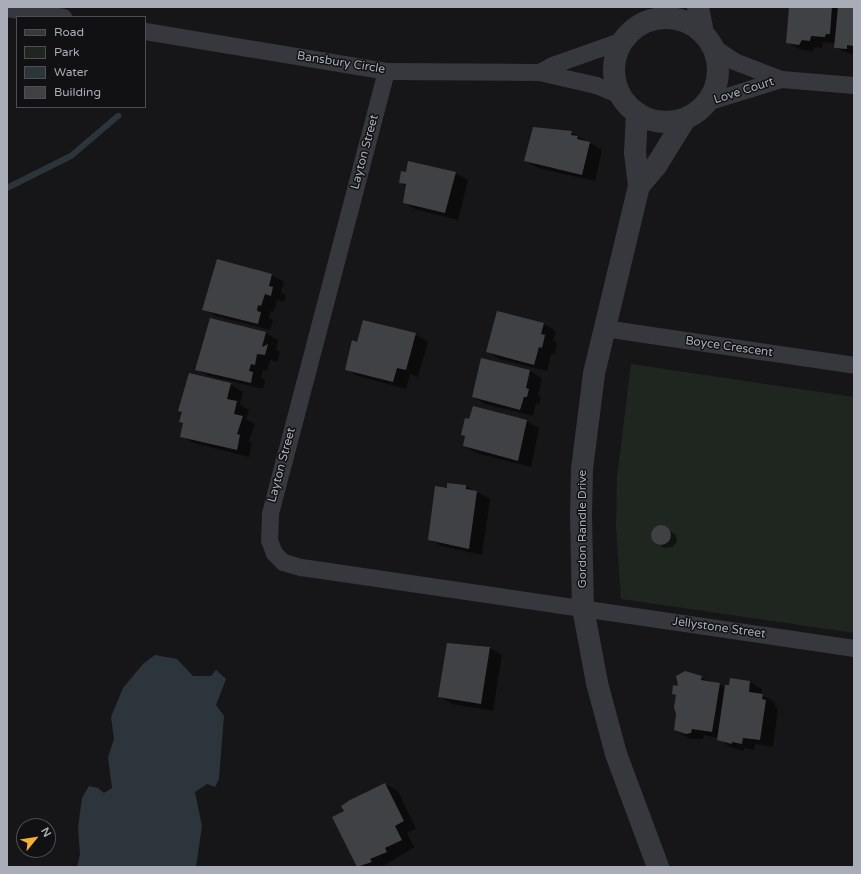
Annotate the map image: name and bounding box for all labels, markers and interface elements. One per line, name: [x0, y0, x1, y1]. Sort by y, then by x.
legend: [16, 16, 146, 108]
text: Road: [54, 25, 84, 39]
text: Park: [54, 45, 80, 59]
street label: Bansbury Circle: [296, 49, 386, 77]
text: Water: [54, 65, 88, 79]
street label: Love Court: [712, 75, 776, 107]
text: Building: [54, 85, 101, 99]
street label: Layton Street: [348, 113, 382, 191]
street label: Boyce Crescent: [684, 334, 774, 360]
street label: Layton Street: [265, 426, 299, 504]
street label: Gordon Randle Drive: [576, 470, 590, 588]
street label: Jellystone Street: [672, 614, 766, 642]
north arrow: [16, 818, 56, 858]
text: N: [38, 825, 54, 839]

